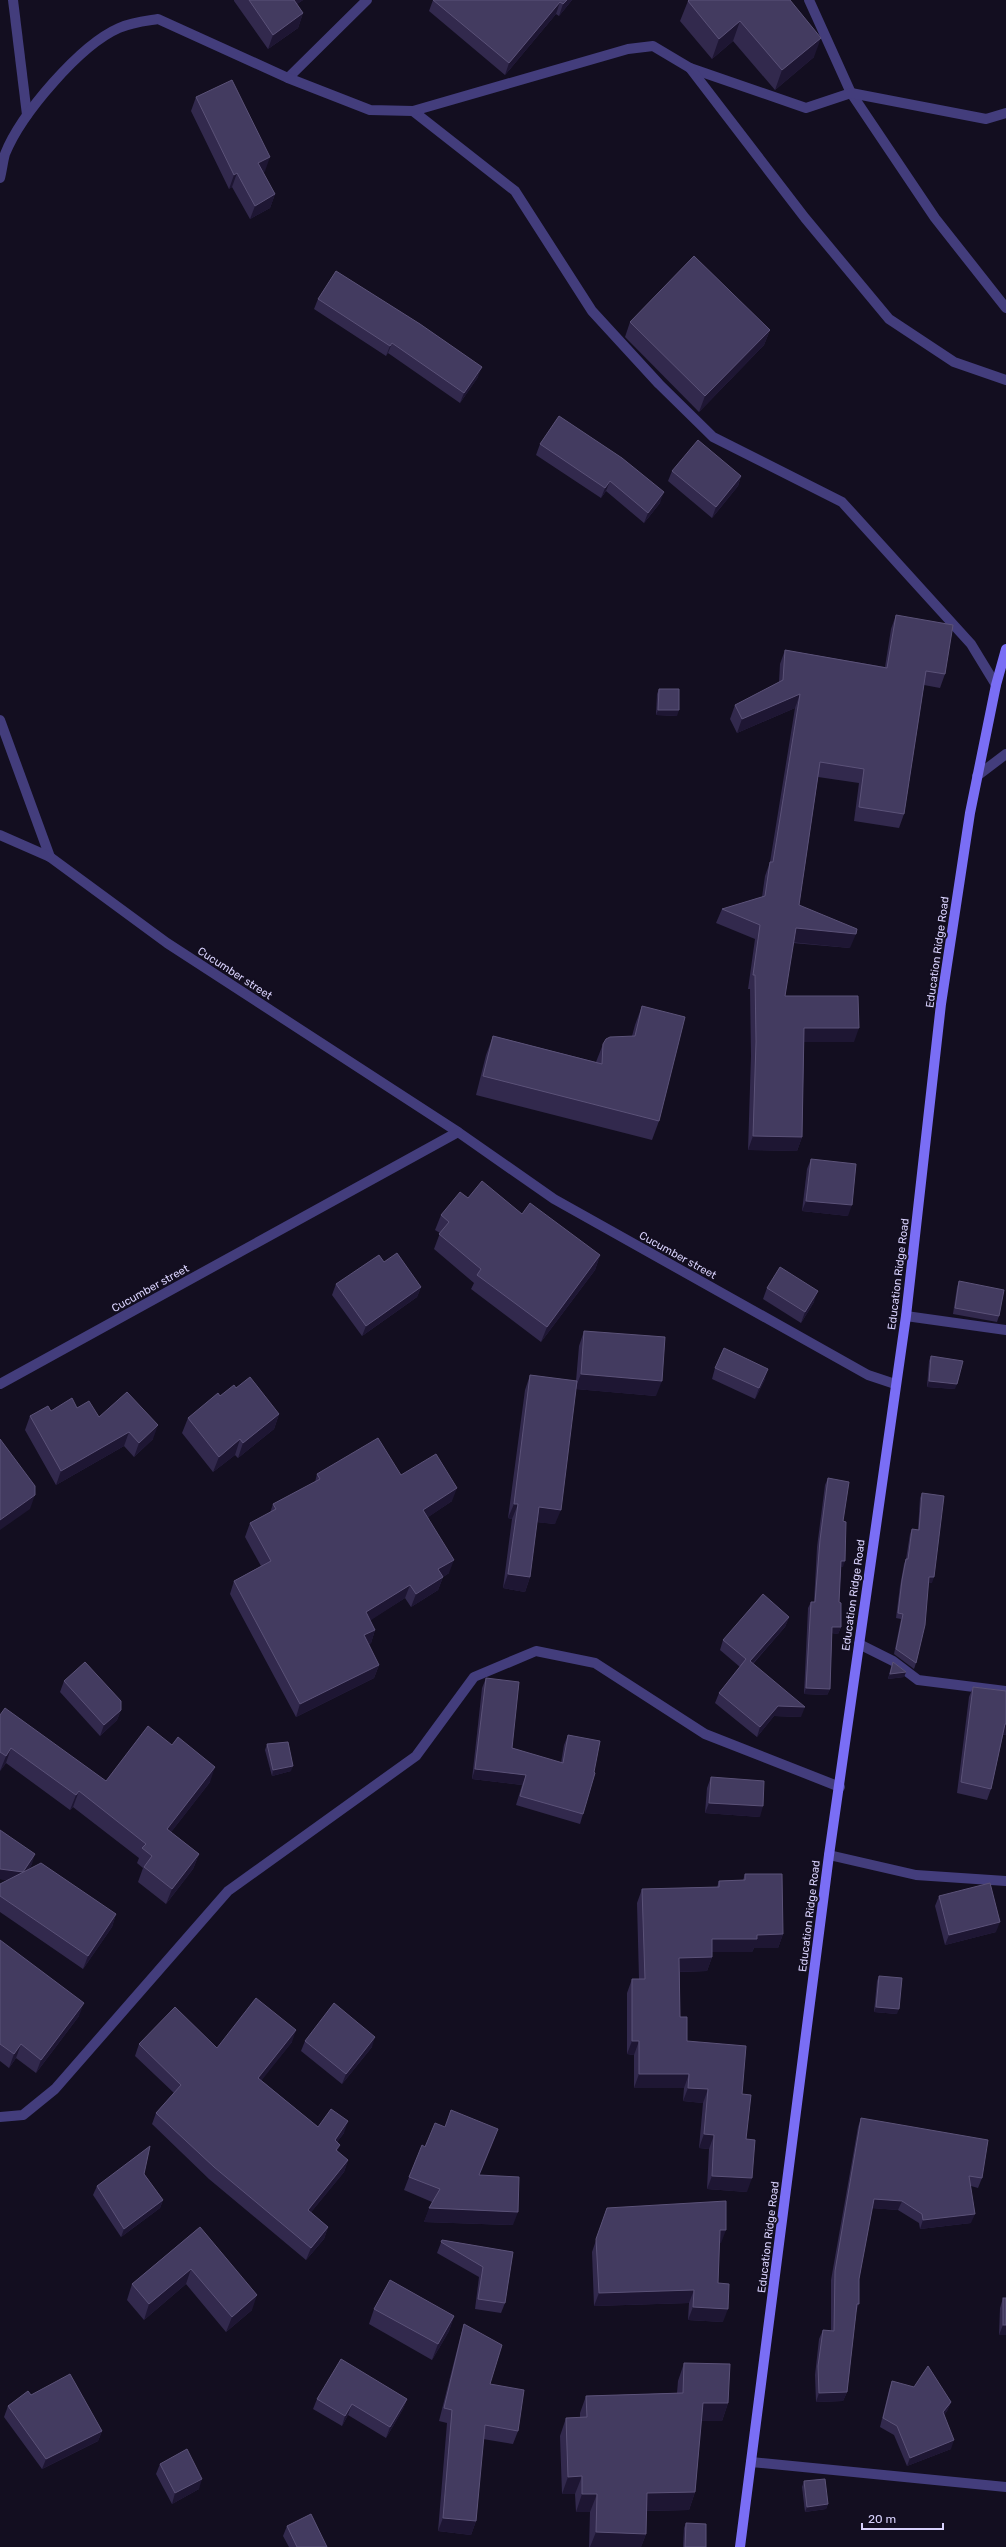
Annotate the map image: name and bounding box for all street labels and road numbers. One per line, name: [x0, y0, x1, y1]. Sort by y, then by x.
street label: Education Ridge Road: [923, 896, 952, 1009]
street label: Cucumber street: [195, 944, 275, 1003]
street label: Education Ridge Road: [885, 1217, 912, 1331]
street label: Cucumber street: [637, 1229, 719, 1282]
street label: Cucumber street: [109, 1261, 192, 1315]
street label: Education Ridge Road: [839, 1539, 868, 1652]
street label: Education Ridge Road: [796, 1859, 823, 1973]
street label: Education Ridge Road: [755, 2180, 782, 2294]

